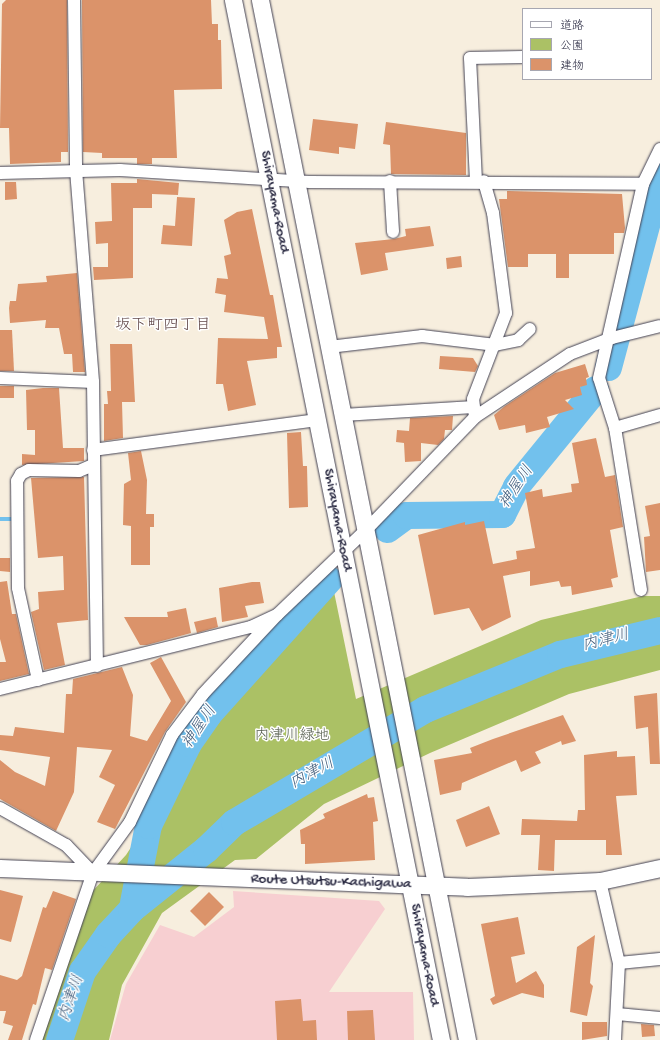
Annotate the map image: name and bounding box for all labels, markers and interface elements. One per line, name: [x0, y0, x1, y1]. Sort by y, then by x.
legend: [522, 8, 652, 80]
text: 道路: [560, 20, 584, 34]
text: 公園: [560, 40, 584, 54]
text: 建物: [560, 60, 584, 74]
street label: Shirayama-Road: [255, 149, 293, 255]
district label: 坂下町四丁目: [115, 317, 211, 337]
water label: 神屋川: [497, 463, 539, 513]
street label: Shirayama-Road: [318, 467, 356, 573]
water label: 内津川: [580, 627, 632, 657]
water label: 神屋川: [180, 703, 222, 753]
park label: 内津川緑地: [255, 728, 329, 746]
water label: 内津川: [287, 755, 339, 795]
street label: Route Utsutsu-Kachigawa: [250, 870, 412, 894]
street label: Shirayama-Road: [405, 902, 443, 1008]
water label: 内津川: [56, 973, 90, 1025]

